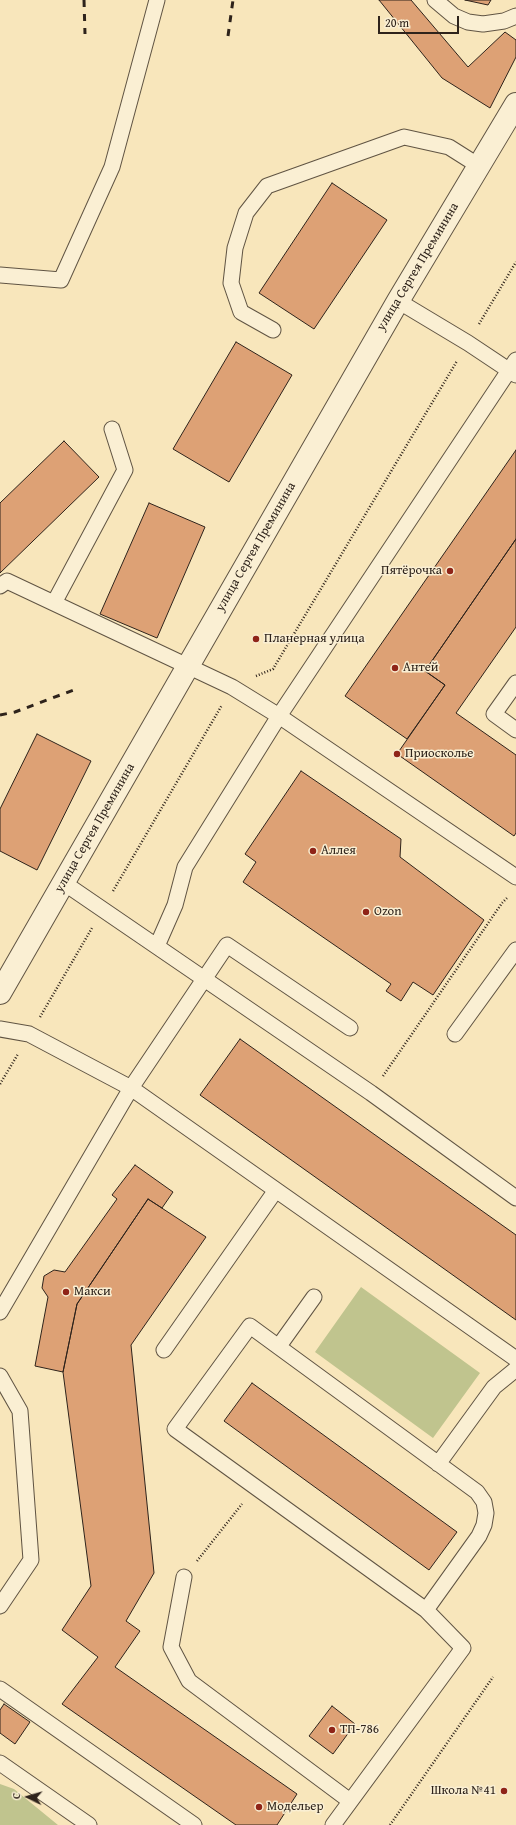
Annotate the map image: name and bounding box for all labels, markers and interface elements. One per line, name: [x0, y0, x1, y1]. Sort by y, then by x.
scale bar: [380, 8, 461, 34]
text: 20 m: [385, 14, 409, 31]
street label: улица Сергея Преминина: [374, 200, 462, 334]
street label: улица Сергея Преминина: [213, 480, 299, 614]
place label: Пятёрочка: [381, 563, 442, 579]
marker: Пятёрочка: [445, 566, 455, 576]
place label: Планерная улица: [264, 631, 365, 647]
marker: Планерная улица: [251, 634, 261, 644]
place label: Антей: [403, 660, 439, 676]
marker: Антей: [390, 663, 400, 673]
place label: Приосколье: [405, 746, 473, 762]
marker: Приосколье: [392, 749, 402, 759]
street label: улица Сергея Преминина: [52, 761, 138, 895]
place label: Аллея: [321, 843, 356, 859]
marker: Аллея: [308, 846, 318, 856]
place label: Ozon: [374, 904, 402, 920]
marker: Ozon: [361, 907, 371, 917]
place label: Макси: [74, 1284, 111, 1300]
marker: Макси: [61, 1287, 71, 1297]
place label: ТП-786: [340, 1722, 379, 1738]
marker: ТП-786: [327, 1725, 337, 1735]
north arrow: [8, 1777, 48, 1817]
place label: Школа №41: [431, 1783, 496, 1799]
marker: Школа №41: [499, 1786, 509, 1796]
text: С: [8, 1792, 24, 1800]
place label: Модельер: [267, 1799, 323, 1815]
marker: Модельер: [254, 1802, 264, 1812]

